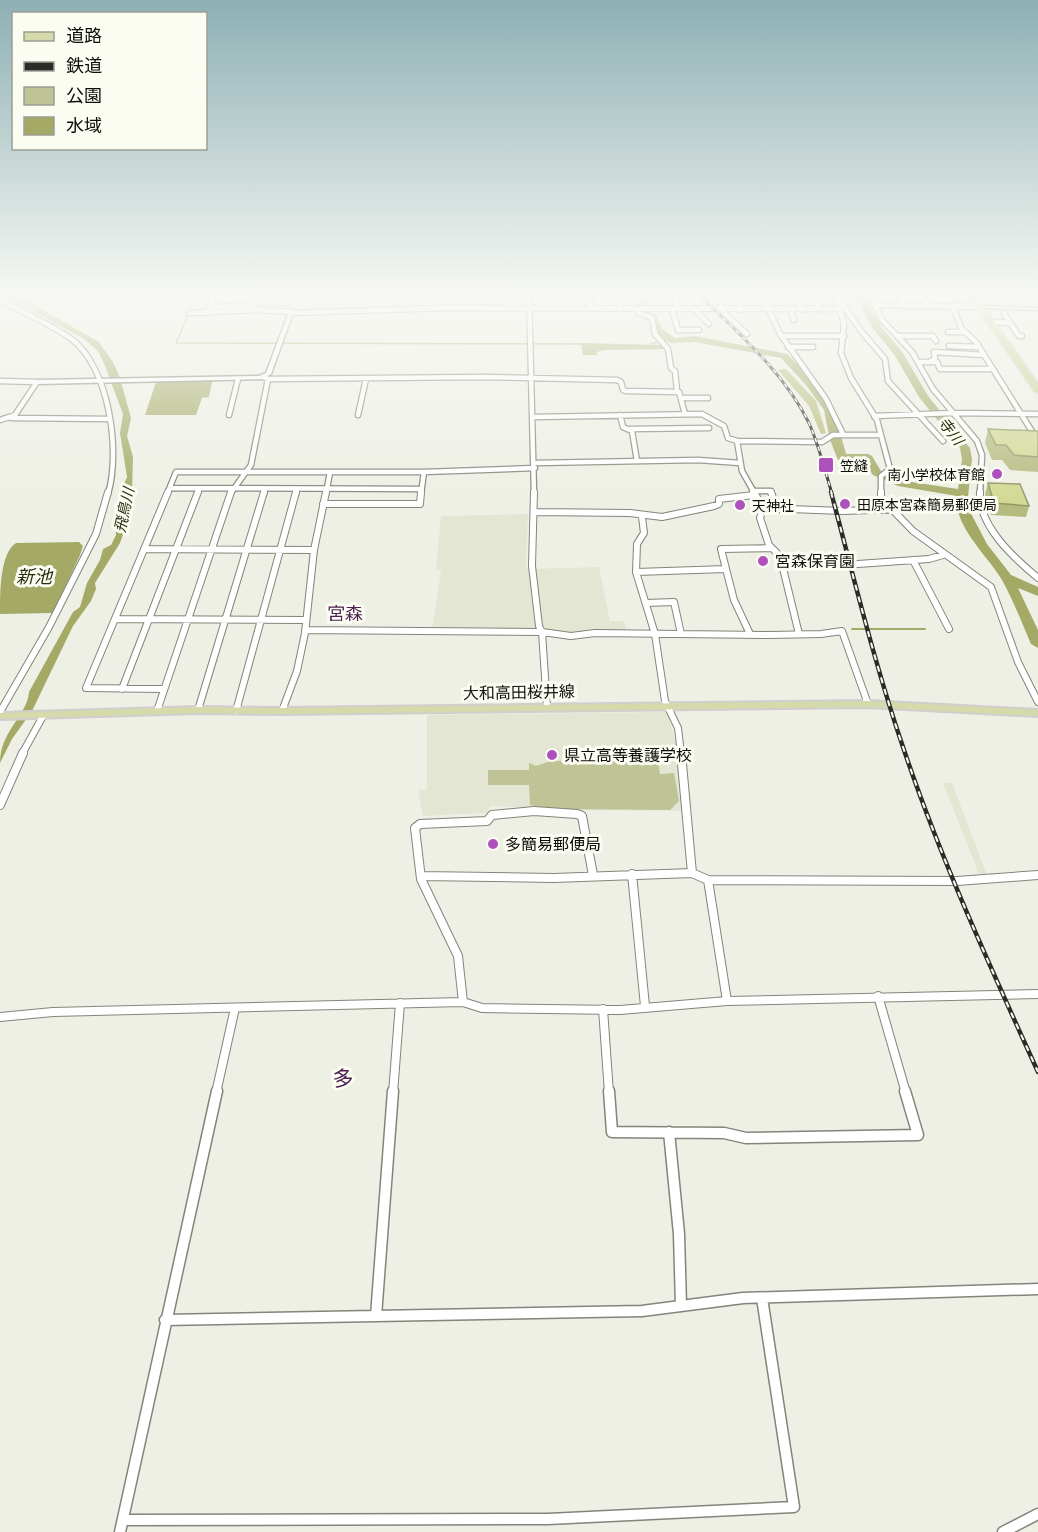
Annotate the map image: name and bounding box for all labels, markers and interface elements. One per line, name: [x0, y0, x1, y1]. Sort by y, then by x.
legend: [12, 12, 207, 150]
text: 道路: [66, 22, 102, 49]
text: 鉄道: [66, 52, 102, 79]
text: 公園: [66, 82, 102, 109]
text: 水域: [66, 112, 102, 139]
water label: 寺川: [933, 412, 971, 451]
place label: 笠縫: [840, 455, 868, 476]
marker: 笠縫: [817, 456, 835, 474]
place label: 南小学校体育館: [887, 464, 985, 485]
marker: 南小学校体育館: [990, 467, 1004, 481]
water label: 飛鳥川: [108, 484, 140, 534]
place label: 田原本宮森簡易郵便局: [857, 494, 997, 515]
place label: 天神社: [752, 495, 794, 516]
marker: 田原本宮森簡易郵便局: [838, 497, 852, 511]
marker: 天神社: [733, 498, 747, 512]
place label: 宮森保育園: [775, 549, 855, 573]
marker: 宮森保育園: [756, 554, 770, 568]
water label: 新池: [16, 563, 54, 590]
district label: 宮森: [327, 600, 363, 627]
street label: 大和高田桜井線: [463, 679, 575, 705]
place label: 県立高等養護学校: [564, 743, 692, 767]
marker: 県立高等養護学校: [545, 748, 559, 762]
place label: 多簡易郵便局: [505, 832, 601, 856]
marker: 多簡易郵便局: [486, 837, 500, 851]
district label: 多: [333, 1062, 354, 1094]

